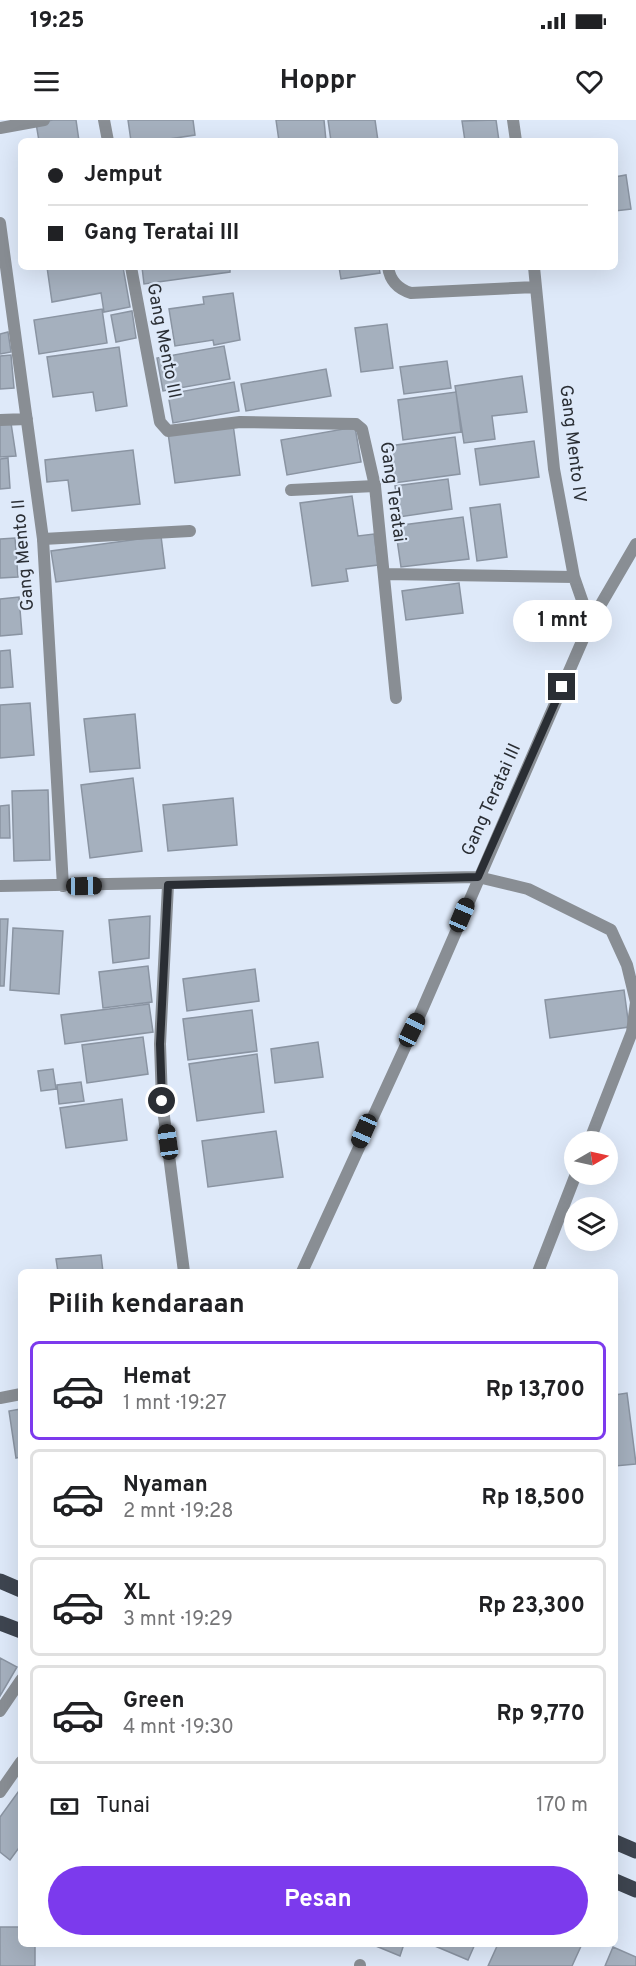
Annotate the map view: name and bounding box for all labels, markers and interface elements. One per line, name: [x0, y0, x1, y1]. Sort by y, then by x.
text: 19:25: [30, 8, 85, 35]
text: Hoppr: [280, 64, 356, 98]
icon: menu: [30, 65, 63, 98]
icon: heart: [573, 65, 606, 98]
text: Jemput: [84, 162, 162, 189]
text: Gang Teratai III: [84, 220, 239, 247]
street label: Gang Mento III: [141, 281, 185, 401]
street label: Gang Mento IV: [553, 384, 591, 504]
street label: Gang Teratai: [374, 440, 410, 544]
street label: Gang Mento II: [8, 498, 40, 612]
callout: 1 mnt: [512, 600, 612, 642]
text: 1 mnt: [537, 608, 588, 634]
route end: [548, 673, 575, 700]
street label: Gang Teratai III: [457, 740, 527, 860]
car: [66, 877, 102, 895]
car: [447, 895, 477, 935]
car: [396, 1010, 428, 1050]
route start: [148, 1087, 175, 1114]
car: [348, 1111, 380, 1151]
car: [157, 1123, 179, 1161]
north arrow: [564, 1131, 618, 1185]
map controls: [564, 1131, 618, 1251]
button: layers: [564, 1197, 618, 1251]
text: Pilih kendaraan: [48, 1288, 245, 1322]
icon: car: [51, 1364, 105, 1418]
text: Hemat: [123, 1364, 191, 1391]
text: Rp 13,700: [486, 1377, 585, 1404]
text: 1 mnt · 19:27: [123, 1391, 227, 1417]
icon: car: [51, 1472, 105, 1526]
text: Nyaman: [123, 1472, 208, 1499]
text: Rp 18,500: [482, 1485, 585, 1512]
text: 2 mnt · 19:28: [123, 1499, 233, 1525]
icon: car: [51, 1580, 105, 1634]
text: XL: [123, 1580, 150, 1607]
text: Rp 23,300: [478, 1593, 585, 1620]
text: 3 mnt · 19:29: [123, 1607, 233, 1633]
icon: car: [51, 1688, 105, 1742]
text: Green: [123, 1688, 185, 1715]
text: Rp 9,770: [496, 1701, 585, 1728]
text: 4 mnt · 19:30: [123, 1715, 234, 1741]
icon: cash: [48, 1790, 81, 1823]
text: Tunai: [96, 1793, 150, 1820]
text: 170 m: [536, 1793, 588, 1819]
button: Pesan: [48, 1866, 588, 1935]

